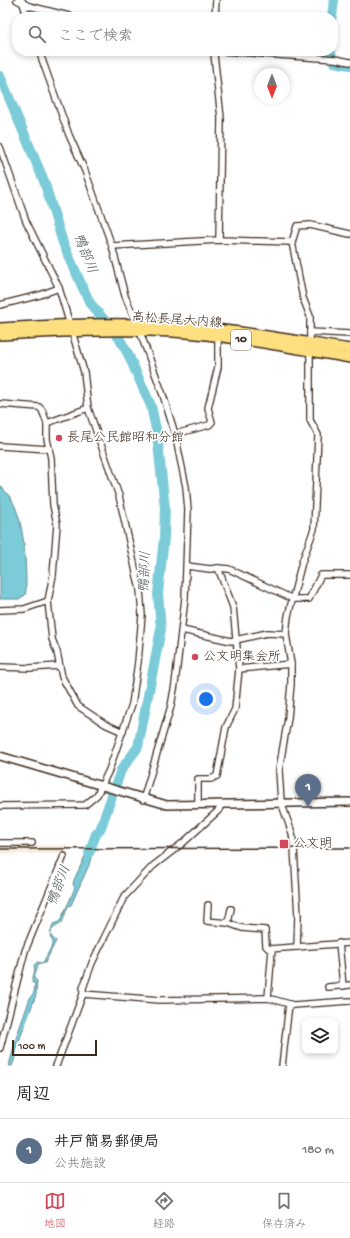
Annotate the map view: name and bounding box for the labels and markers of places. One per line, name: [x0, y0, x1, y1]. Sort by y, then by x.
place label: 長尾公民館昭和分館: [67, 430, 184, 446]
marker: 長尾公民館昭和分館: [54, 433, 64, 443]
place label: 公文明集会所: [203, 650, 281, 665]
marker: 公文明集会所: [190, 652, 200, 662]
pin: 1: [295, 774, 321, 807]
place label: 公文明: [293, 837, 332, 852]
marker: 公文明: [278, 838, 290, 850]

